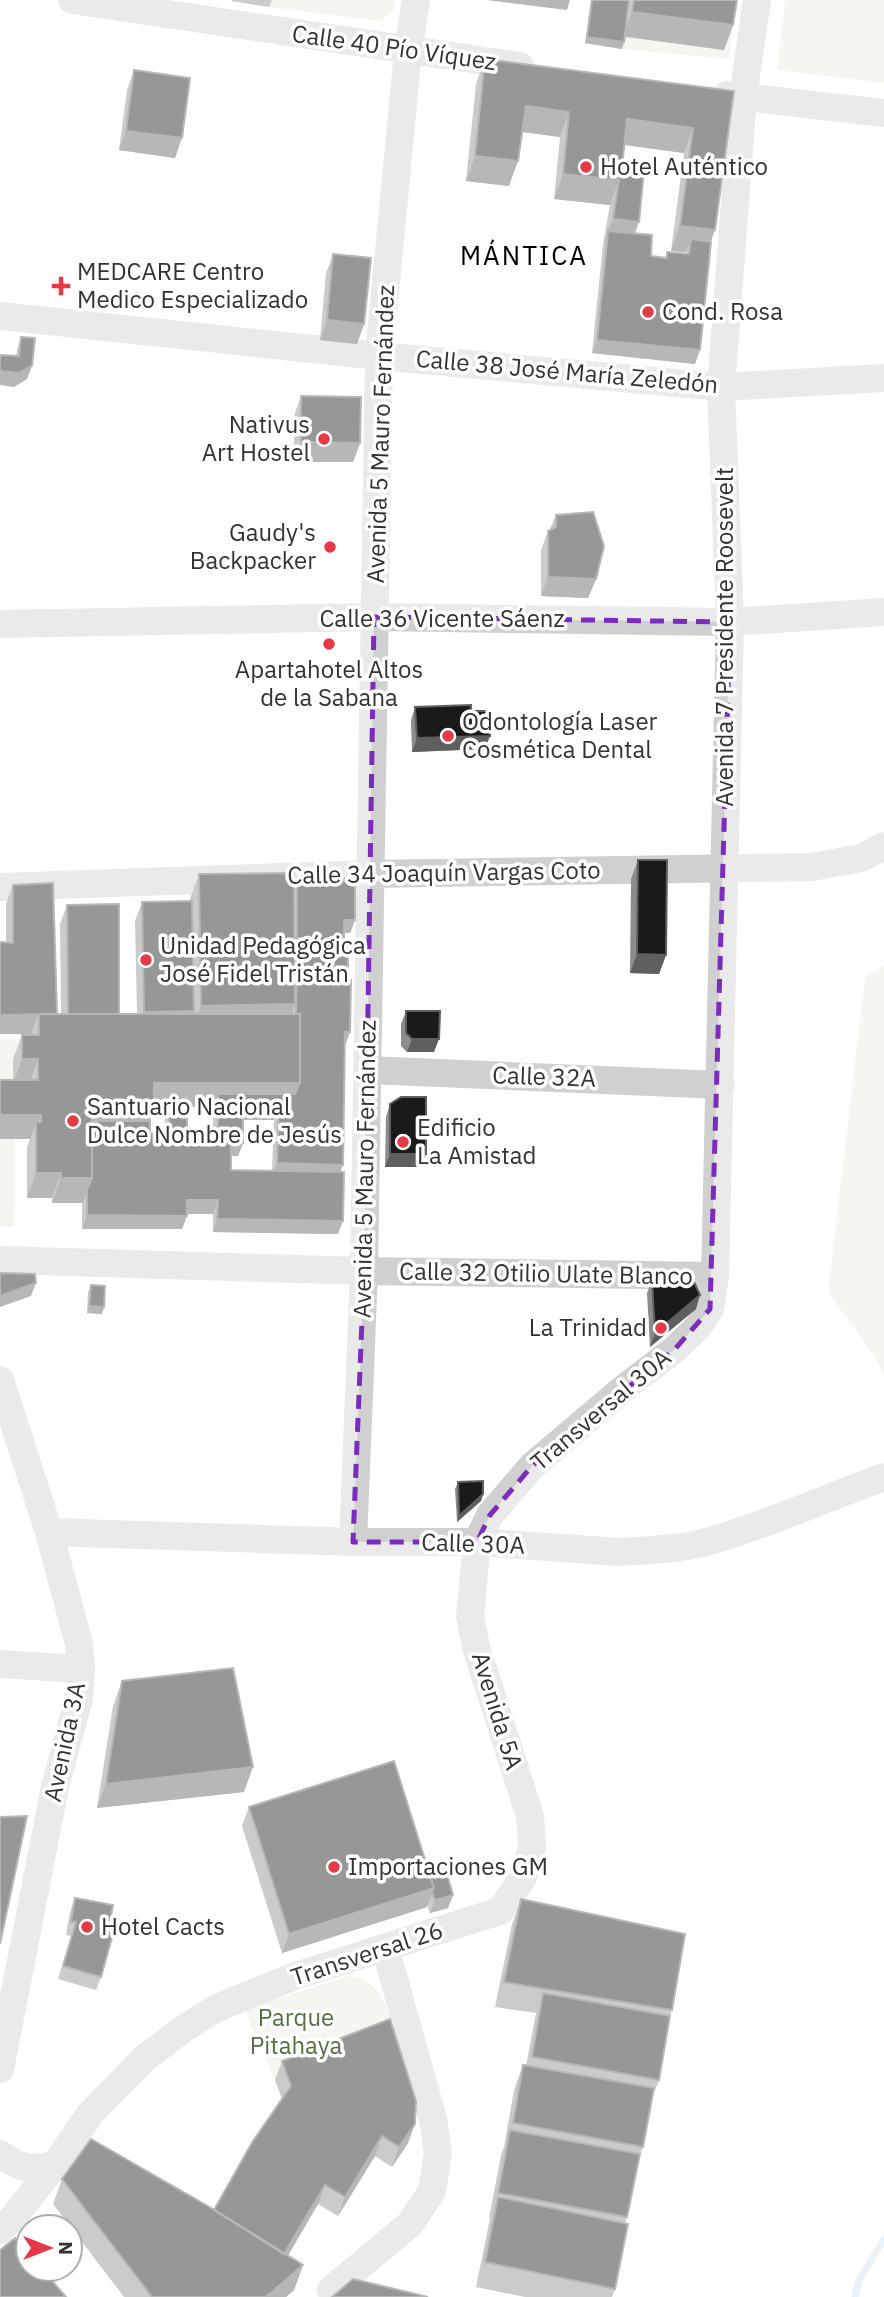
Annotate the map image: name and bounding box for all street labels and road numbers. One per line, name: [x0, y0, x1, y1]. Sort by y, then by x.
street label: Calle 40 Pío Víquez: [290, 17, 498, 77]
street label: Avenida 5 Mauro Fernández: [359, 284, 401, 584]
street label: Calle 38 José María Zeledón: [415, 342, 720, 400]
street label: Avenida 7 Presidente Roosevelt: [708, 467, 740, 807]
street label: Calle 36 Vicente Sáenz: [319, 602, 565, 634]
street label: Calle 34 Joaquín Vargas Coto: [287, 853, 601, 891]
street label: Avenida 5 Mauro Fernández: [345, 1019, 383, 1318]
street label: Calle 32A: [492, 1058, 596, 1094]
street label: Calle 32 Otilio Ulate Blanco: [399, 1254, 693, 1292]
street label: Transversal 30A: [524, 1341, 677, 1477]
street label: Calle 30A: [421, 1525, 525, 1561]
street label: Avenida 5A: [465, 1648, 531, 1773]
street label: Avenida 3A: [36, 1679, 92, 1805]
street label: Transversal 26: [286, 1913, 447, 1993]

